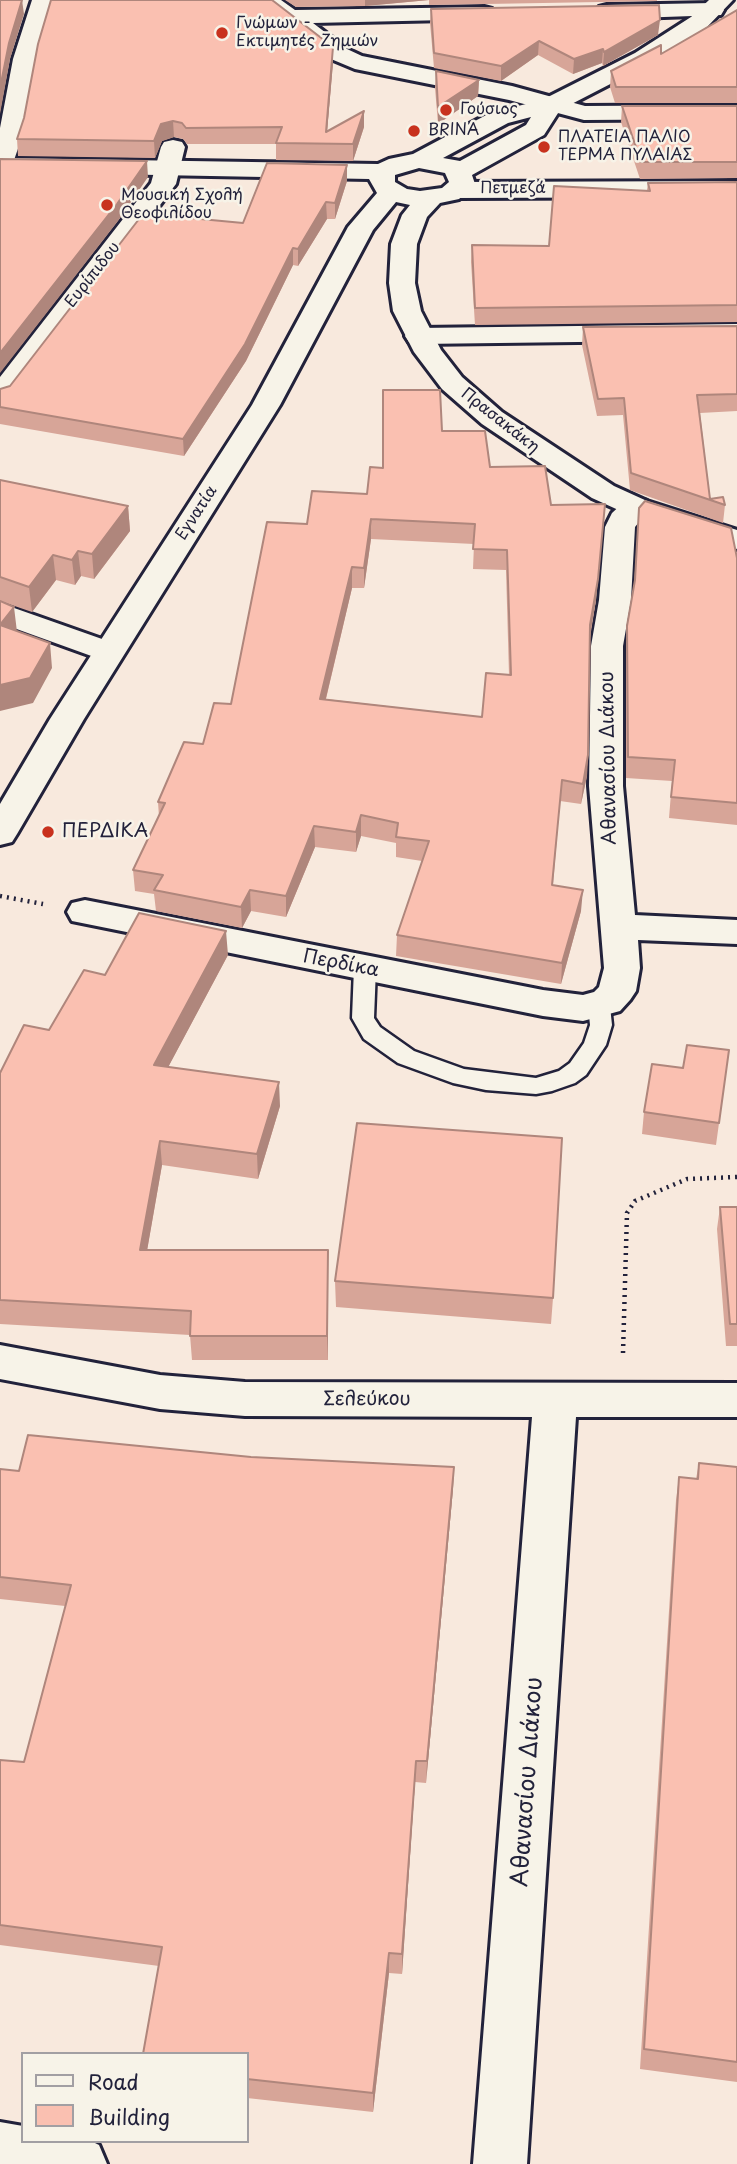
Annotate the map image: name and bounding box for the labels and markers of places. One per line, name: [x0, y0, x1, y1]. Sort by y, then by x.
place label: Γνώμων - Εκτιμητές Ζημιών: [236, 14, 378, 52]
marker: Γνώμων - Εκτιμητές Ζημιών: [214, 25, 230, 41]
place label: Γούσιος: [460, 100, 518, 120]
marker: Γούσιος: [438, 102, 454, 118]
place label: BRINA: [428, 121, 479, 141]
marker: BRINA: [406, 123, 422, 139]
place label: ΠΛΑΤΕΙΑ ΠΑΛΙΟ ΤΕΡΜΑ ΠΥΛΑΙΑΣ: [558, 128, 692, 166]
marker: ΠΛΑΤΕΙΑ ΠΑΛΙΟ ΤΕΡΜΑ ΠΥΛΑΙΑΣ: [536, 139, 552, 155]
place label: Μουσική Σχολή Θεοφιλίδου: [121, 186, 243, 224]
marker: Μουσική Σχολή Θεοφιλίδου: [99, 197, 115, 213]
place label: ΠΕΡΔΙΚΑ: [62, 821, 148, 843]
marker: ΠΕΡΔΙΚΑ: [40, 824, 56, 840]

